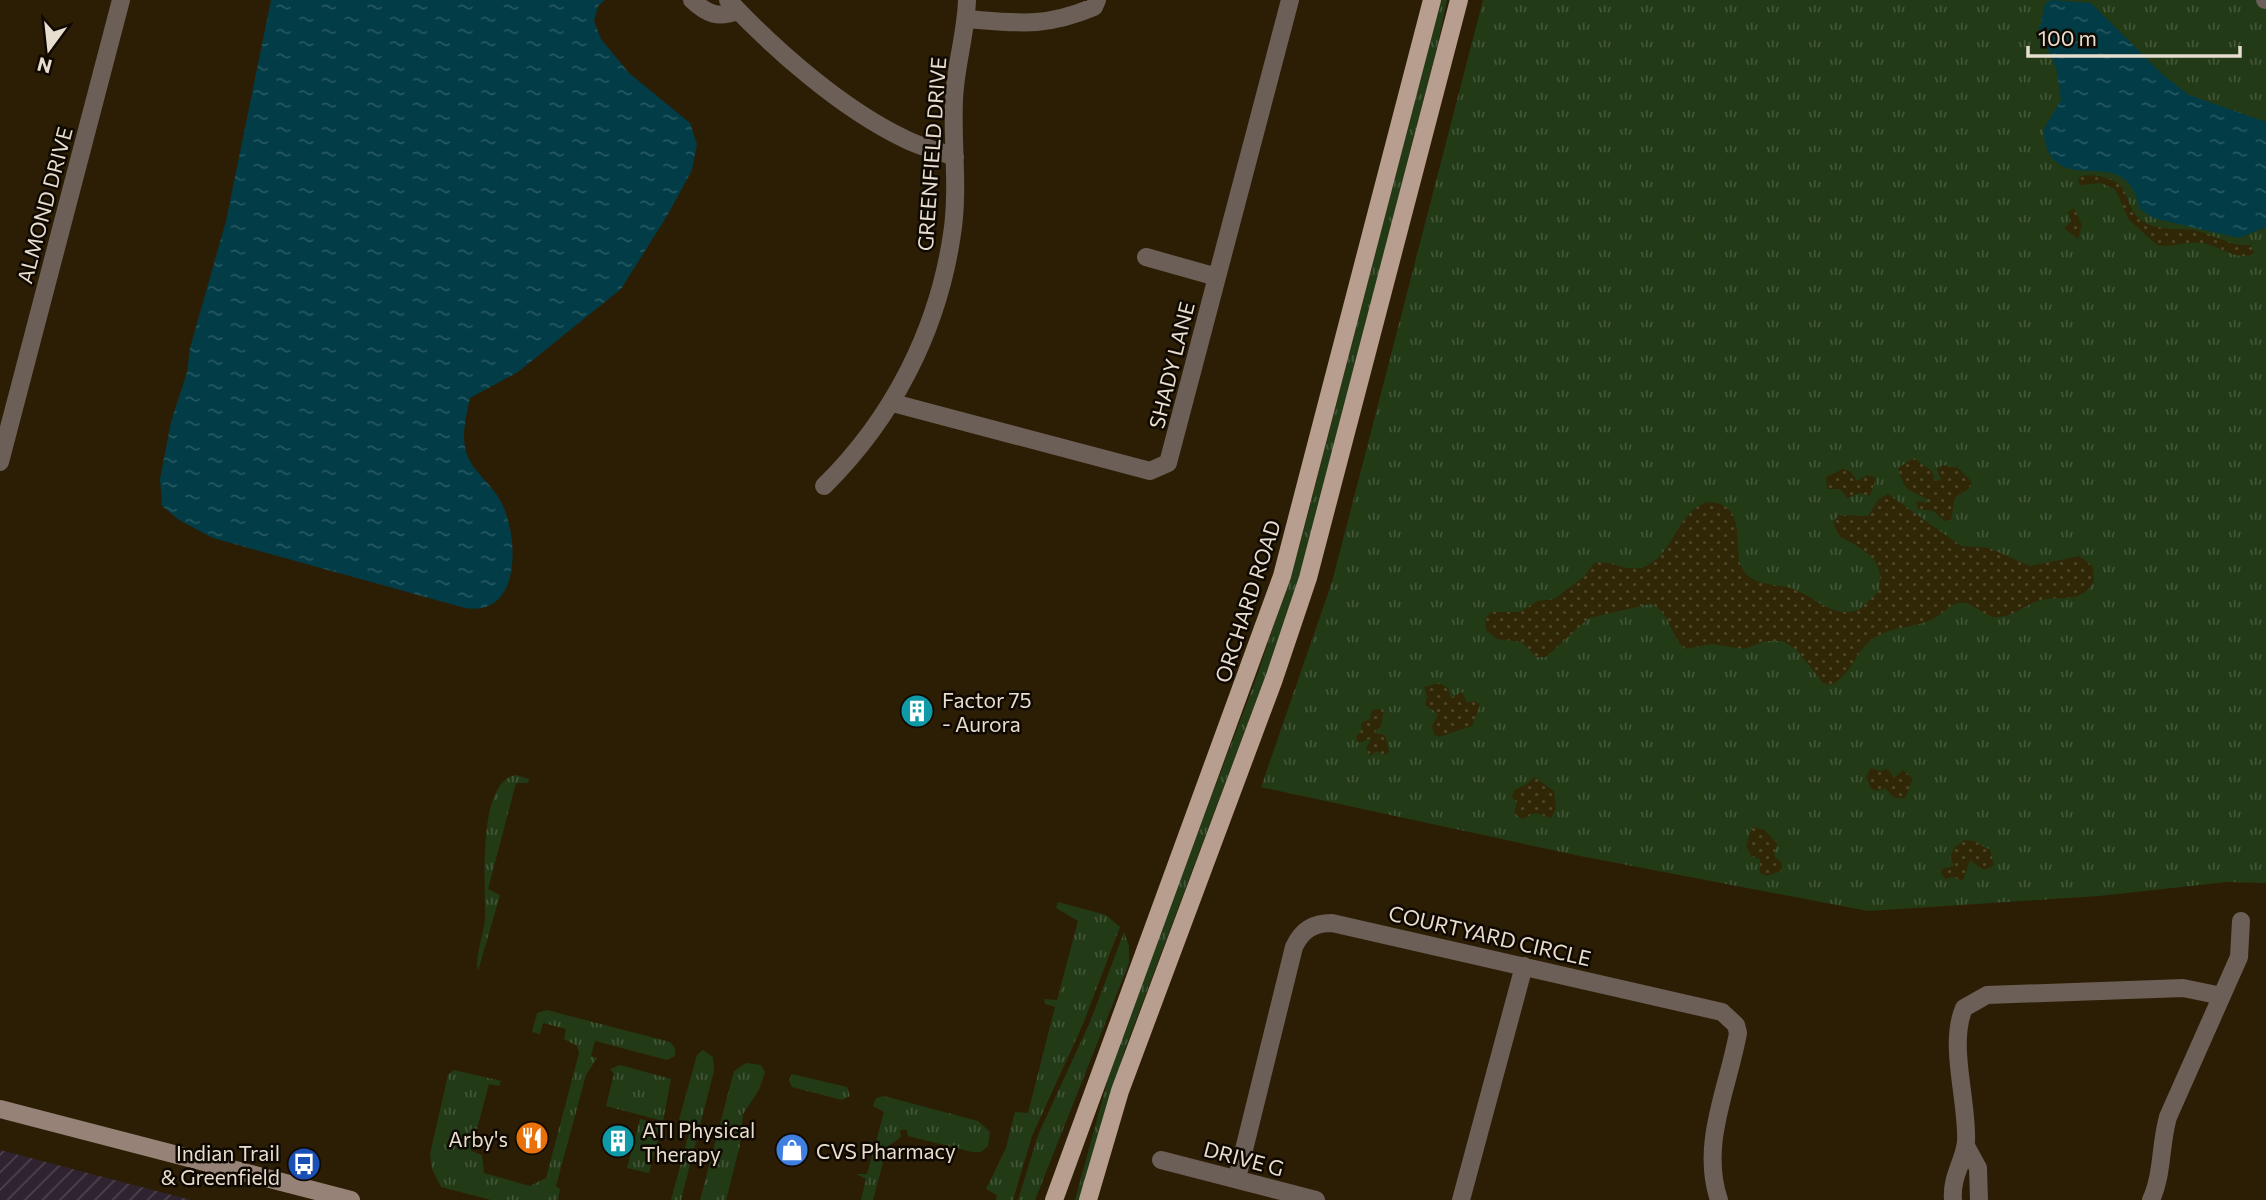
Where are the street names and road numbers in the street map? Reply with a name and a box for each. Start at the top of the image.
street label: GREENFIELD DRIVE [912,56,950,252]
street label: ALMOND DRIVE [11,124,77,286]
street label: SHADY LANE [1143,299,1199,431]
street label: ORCHARD ROAD [1209,517,1285,685]
street label: COURTYARD CIRCLE [1386,900,1594,970]
street label: DRIVE G [1201,1135,1287,1181]

